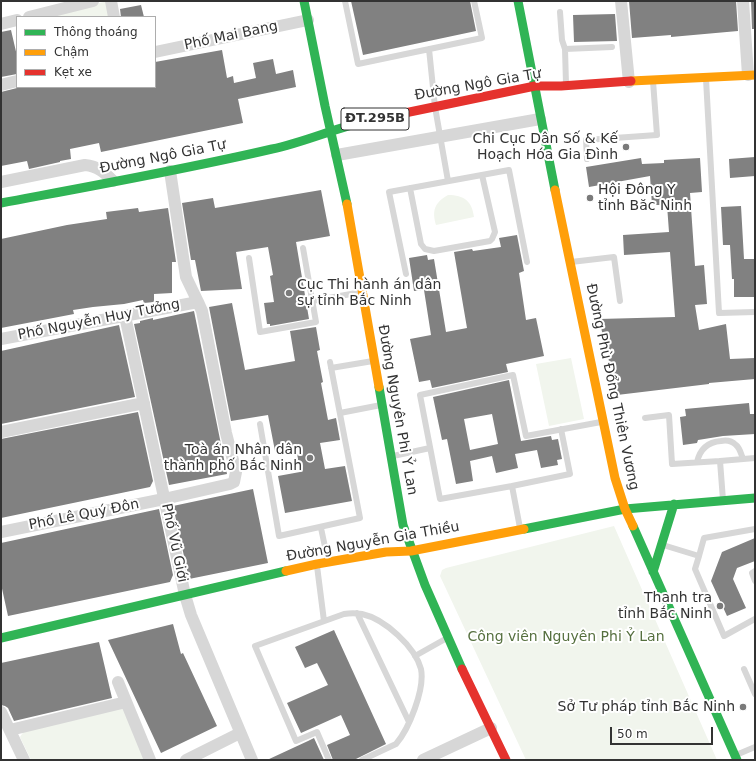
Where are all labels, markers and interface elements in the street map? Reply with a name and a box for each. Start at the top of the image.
legend [16,16,156,88]
street label: Phố Mai Bang [183,18,279,54]
text: Thông thoáng [54,25,138,39]
text: Chậm [54,45,89,59]
text: Kẹt xe [54,65,92,79]
street label: Đường Ngô Gia Tự [413,66,543,104]
road number: ĐT.295B [341,108,409,130]
place label: Chi Cục Dân Số & Kế Hoạch Hóa Gia Đình [472,131,618,164]
street label: Đường Ngô Gia Tự [99,137,227,177]
marker: Chi Cục Dân Số & Kế Hoạch Hóa Gia Đình [621,142,631,152]
place label: Hội Đông Y tỉnh Băc Ninh [598,182,692,214]
marker: Hội Đông Y tỉnh Băc Ninh [585,193,595,203]
place label: Cục Thi hành án dân sự tỉnh Bắc Ninh [297,277,441,310]
street label: Đường Phù Đổng Thiên Vương [582,282,642,492]
marker: Cục Thi hành án dân sự tỉnh Bắc Ninh [284,288,294,298]
street label: Phố Nguyễn Huy Tưởng [17,296,181,344]
street label: Đường Nguyên Phi Ỷ Lan [374,323,420,497]
place label: Toà án Nhân dân thành phố Bắc Ninh [164,442,302,474]
marker: Toà án Nhân dân thành phố Bắc Ninh [305,453,315,463]
street label: Phố Lê Quý Đôn [27,496,141,534]
street label: Phố Vũ Giới [157,502,191,584]
street label: Đường Nguyễn Gia Thiều [285,518,461,566]
place label: Thanh tra tỉnh Bắc Ninh [618,590,712,622]
marker: Thanh tra tỉnh Bắc Ninh [715,601,725,611]
park label: Công viên Nguyên Phi Ỷ Lan [467,629,665,645]
place label: Sở Tư pháp tỉnh Bắc Ninh [558,699,735,715]
marker: Sở Tư pháp tỉnh Bắc Ninh [738,702,748,712]
scale bar [612,719,715,745]
text: 50 m [617,727,648,741]

